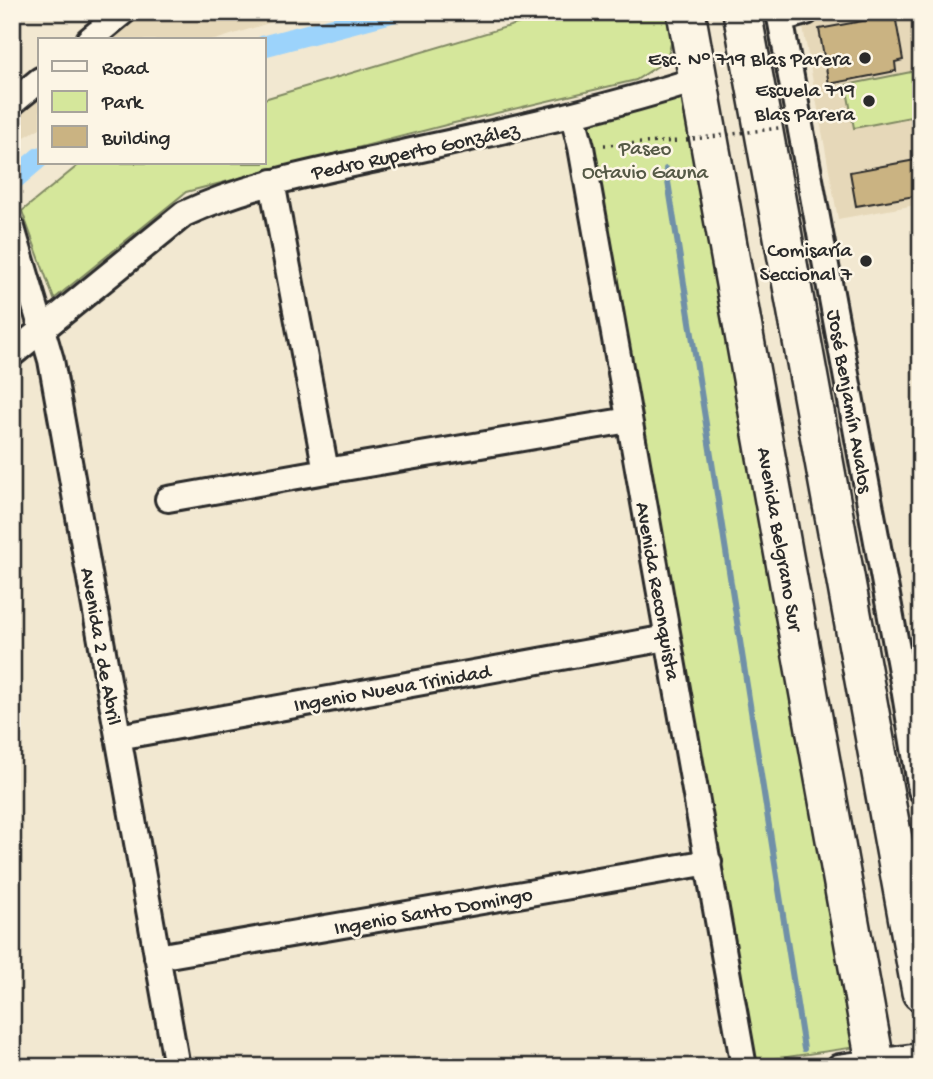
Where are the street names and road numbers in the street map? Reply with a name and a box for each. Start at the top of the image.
street label: Pedro Ruperto González [309,119,523,188]
street label: José Benjamín Avalos [819,308,876,497]
street label: Avenida Belgrano Sur [749,446,806,635]
street label: Avenida Reconquista [628,500,684,684]
street label: Avenida 2 de Abril [72,566,125,727]
street label: Ingenio Nueva Trinidad [292,661,495,720]
street label: Ingenio Santo Domingo [333,884,535,943]

